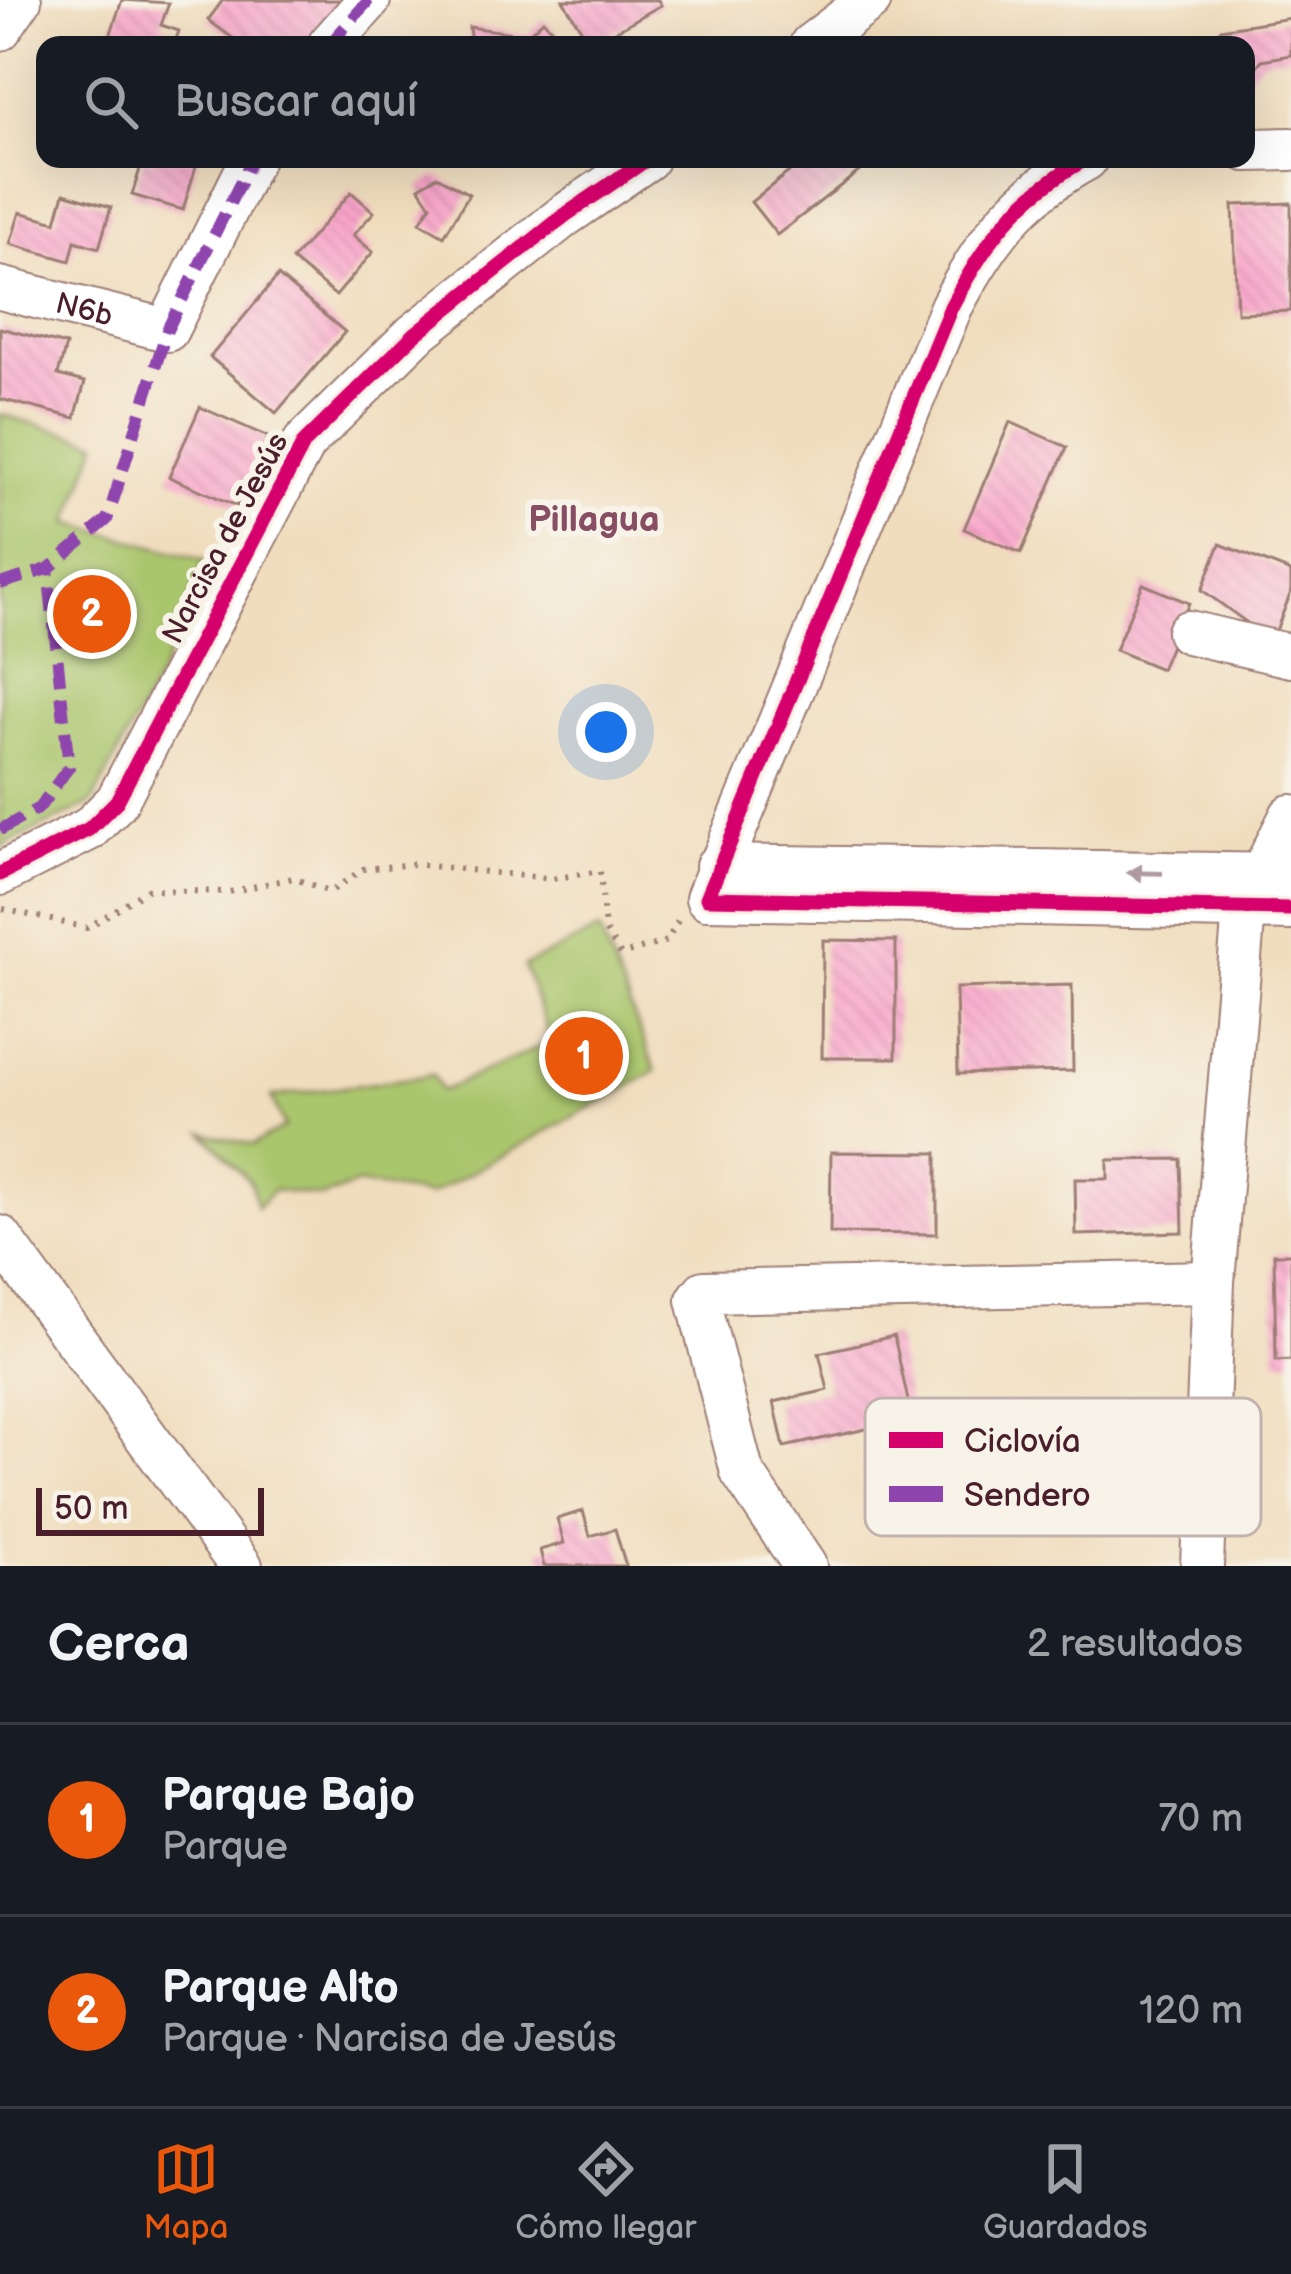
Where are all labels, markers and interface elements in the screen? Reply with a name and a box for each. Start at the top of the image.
search box [36,36,1255,168]
icon: search [78,69,144,135]
text: Buscar aquí [174,75,417,130]
street label: N6b [52,286,117,335]
street label: Narcisa de Jesús [155,427,297,650]
district label: Pillagua [528,499,660,542]
pin: 2 [53,569,131,659]
your location [576,702,636,762]
one-way arrow [1125,863,1163,883]
pin: 1 [545,1011,623,1101]
legend [865,1398,1261,1536]
text: Ciclovía [964,1422,1081,1462]
text: Sendero [964,1476,1091,1516]
scale bar [36,1482,264,1535]
text: 50 m [54,1489,129,1529]
text: Cerca [48,1614,190,1675]
text: 2 resultados [1027,1621,1243,1668]
text: Parque Bajo [162,1769,415,1824]
text: 1 [79,1796,95,1843]
text: 70 m [1158,1796,1243,1843]
text: Parque [162,1824,288,1871]
text: Parque Alto [162,1961,399,2016]
text: 2 [75,1988,99,2035]
text: 120 m [1139,1988,1243,2035]
text: Parque · Narcisa de Jesús [162,2016,617,2063]
tab: Mapa [143,2136,228,2248]
tab: Cómo llegar [515,2136,696,2248]
tab: Guardados [983,2136,1148,2248]

